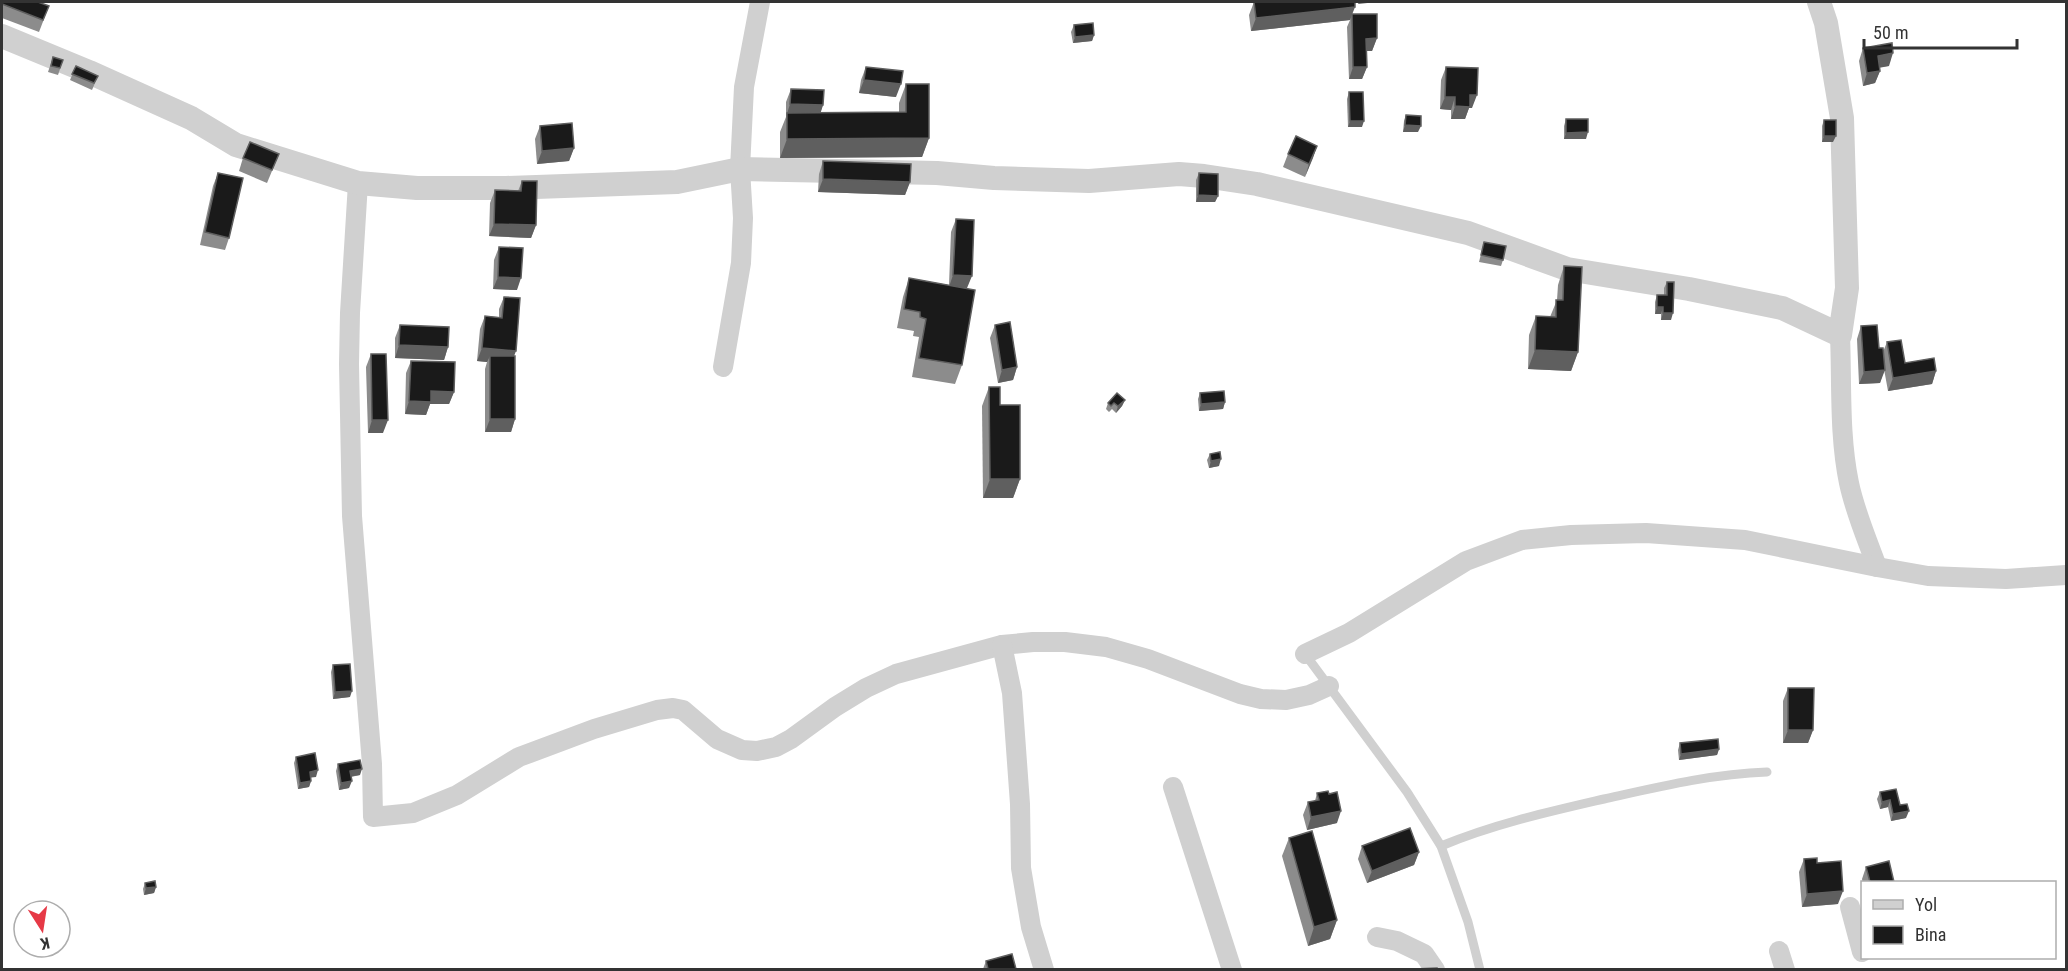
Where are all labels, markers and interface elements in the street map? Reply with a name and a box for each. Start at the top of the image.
scale bar [1864,12,2017,50]
text: 50 m [1873,22,1908,43]
legend [1861,881,2056,959]
text: Yol [1915,894,1937,915]
north arrow [12,899,72,959]
text: Bina [1915,924,1946,945]
text: K [39,933,51,953]

